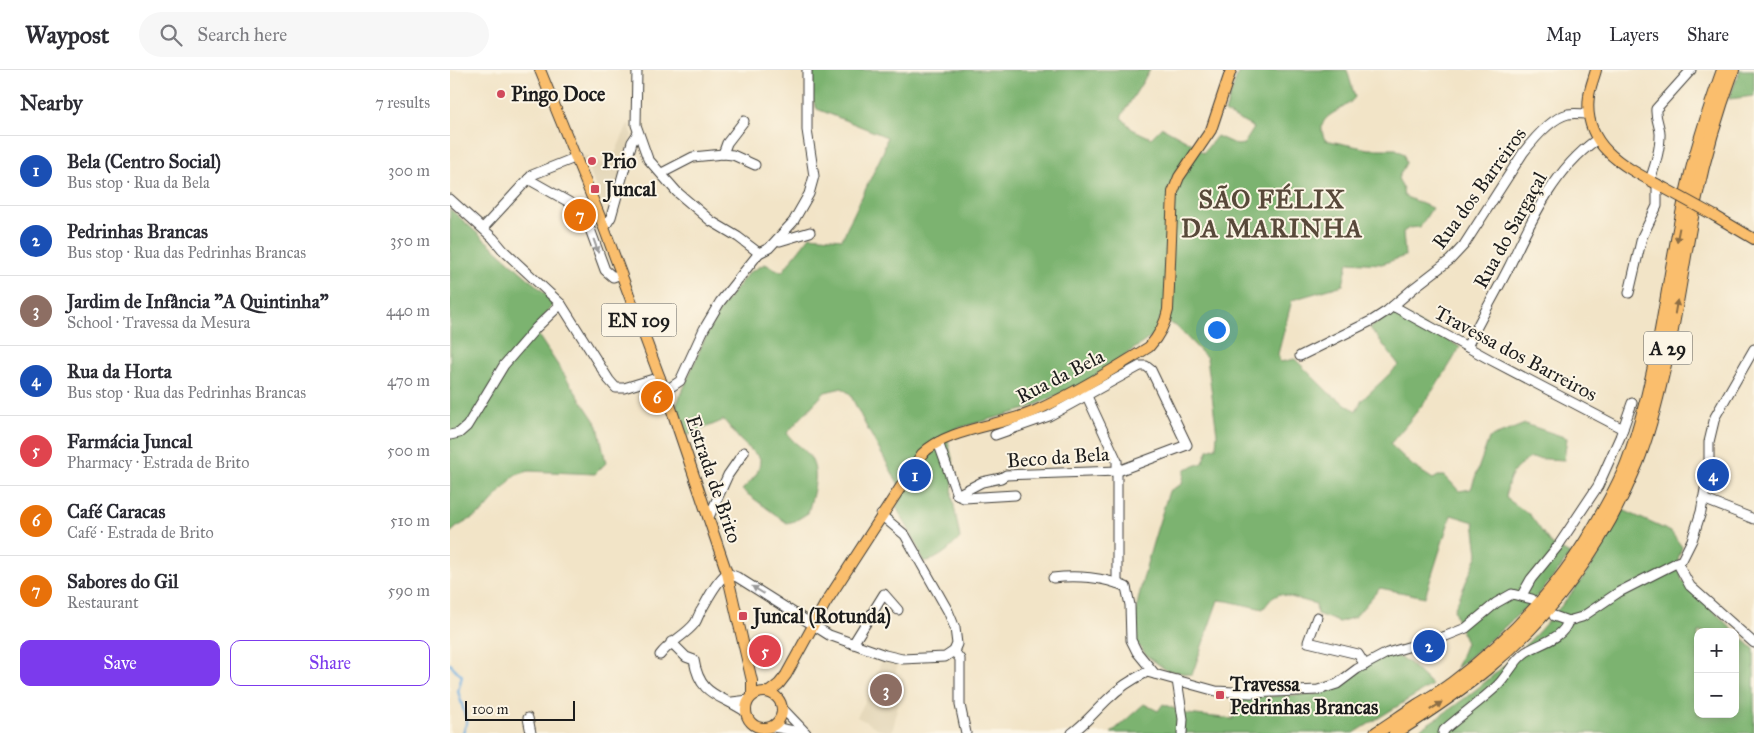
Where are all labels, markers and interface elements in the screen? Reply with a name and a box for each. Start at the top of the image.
search box [139,12,489,57]
text: Waypost [25,20,109,50]
icon: search [157,21,185,49]
text: Search here [197,23,287,46]
text: Map [1546,24,1581,46]
text: Layers [1609,24,1659,46]
text: Share [1687,24,1729,46]
place label: Pingo Doce [511,82,606,107]
marker: Pingo Doce [495,88,507,100]
text: Nearby [20,90,83,116]
text: 7 results [375,93,430,112]
street label: Rua dos Barreiros [1427,123,1531,253]
place label: Prio [602,149,636,173]
text: Bela (Centro Social) [67,150,221,173]
marker: Prio [586,155,598,167]
text: 1 [33,161,39,180]
text: 300 m [388,161,430,180]
street label: Rua do Sargaçal [1468,167,1553,293]
text: Bus stop · Rua da Bela [67,173,210,192]
place label: Juncal [602,177,657,203]
marker: Juncal [589,183,601,195]
district label: SÃO FÉLIX DA MARINHA [1181,183,1363,244]
pin: 7 [564,196,596,234]
text: Pedrinhas Brancas [67,220,208,243]
one-way arrow [1674,227,1682,243]
text: 2 [32,231,40,250]
text: 350 m [390,231,430,250]
one-way arrow [592,239,600,254]
text: Bus stop · Rua das Pedrinhas Brancas [67,243,306,262]
text: Jardim de Infância "A Quintinha" [67,290,329,313]
one-way arrow [1672,298,1680,314]
street label: Travessa dos Barreiros [1430,300,1602,406]
text: 3 [33,301,39,320]
text: 440 m [386,301,430,320]
road number: EN 109 [602,304,676,336]
text: School · Travessa da Mesura [67,313,250,332]
your location [1204,317,1230,343]
road number: A 29 [1644,332,1692,364]
street label: Rua da Bela [1012,343,1108,408]
text: Rua da Horta [67,360,172,383]
text: 4 [32,371,40,390]
text: 470 m [387,371,430,390]
pin: 6 [641,378,673,416]
text: Bus stop · Rua das Pedrinhas Brancas [67,383,306,402]
street label: Estrada de Brito [681,412,747,546]
text: Farmácia Juncal [67,430,192,453]
text: 5 [32,441,40,460]
text: 500 m [387,441,430,460]
street label: Beco da Bela [1006,441,1111,473]
text: Pharmacy · Estrada de Brito [67,453,249,472]
pin: 1 [899,456,931,494]
pin: 4 [1697,456,1729,494]
text: Café Caracas [67,500,165,523]
text: 6 [32,511,40,530]
text: 510 m [390,511,430,530]
text: Café · Estrada de Brito [67,523,214,542]
text: Sabores do Gil [67,570,178,593]
text: 7 [32,581,40,600]
text: 590 m [388,581,430,600]
one-way arrow [751,586,764,595]
text: Restaurant [67,593,139,612]
place label: Juncal (Rotunda) [750,604,891,630]
marker: Juncal (Rotunda) [737,610,749,622]
pin: 2 [1413,627,1445,665]
map controls [1694,628,1739,718]
button: + [1694,628,1739,673]
pin: 5 [749,632,781,670]
button: Save [20,640,220,686]
button: Share [230,640,430,686]
pin: 3 [870,671,902,709]
place label: Travessa Pedrinhas Brancas [1229,672,1379,719]
button: − [1694,673,1739,718]
marker: Travessa Pedrinhas Brancas [1214,689,1226,701]
scale bar [465,698,575,721]
text: 100 m [472,701,509,718]
one-way arrow [1429,701,1442,711]

